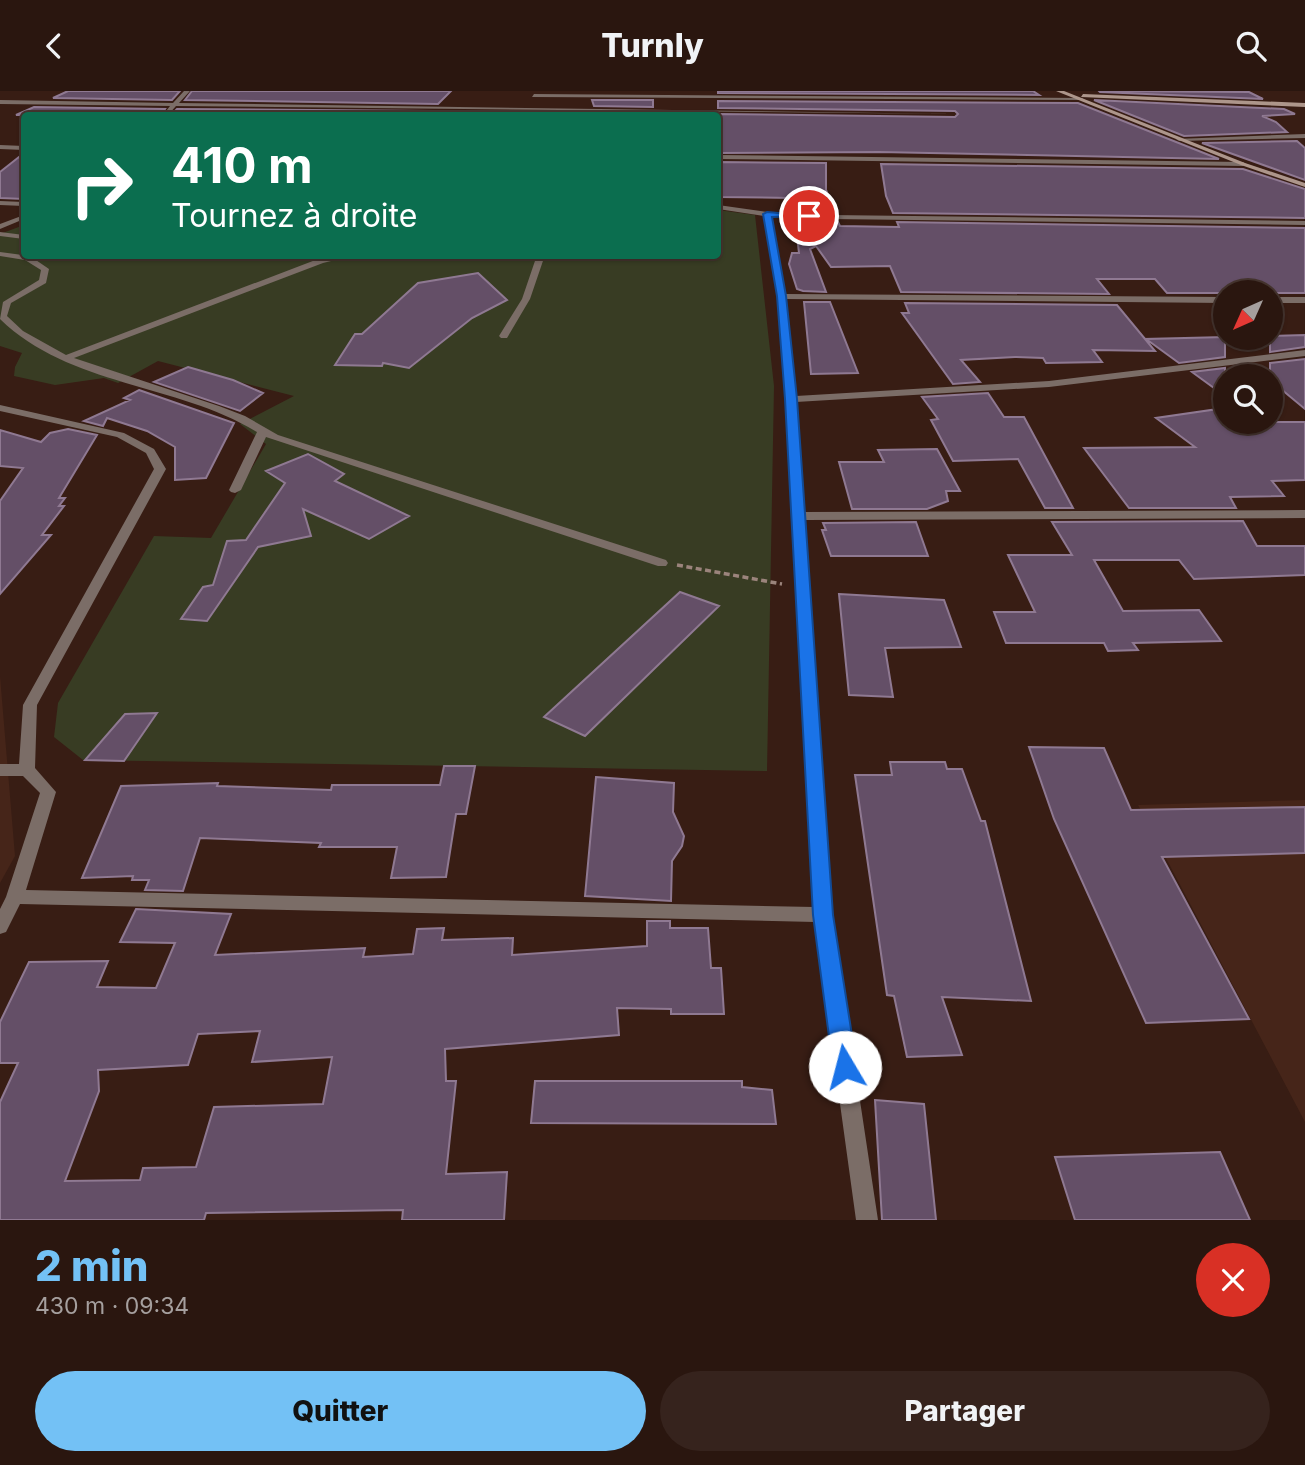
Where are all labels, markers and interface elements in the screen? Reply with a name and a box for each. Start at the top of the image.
text: Turnly [601,26,704,65]
icon: back [35,27,73,65]
icon: search [1232,27,1270,65]
text: 410 m [171,136,313,195]
icon: right [56,140,147,231]
pin [779,186,839,246]
text: Tournez à droite [171,196,417,235]
icon: arrive [790,197,828,235]
north arrow [1213,280,1283,350]
map controls [1213,280,1283,434]
button: search [1213,364,1283,434]
position arrow [808,1030,882,1104]
text: 2 min [35,1240,149,1291]
button: close [1196,1243,1270,1317]
text: 430 m · 09:34 [35,1292,189,1320]
button: Quitter [35,1371,646,1451]
button: Partager [660,1371,1270,1451]

